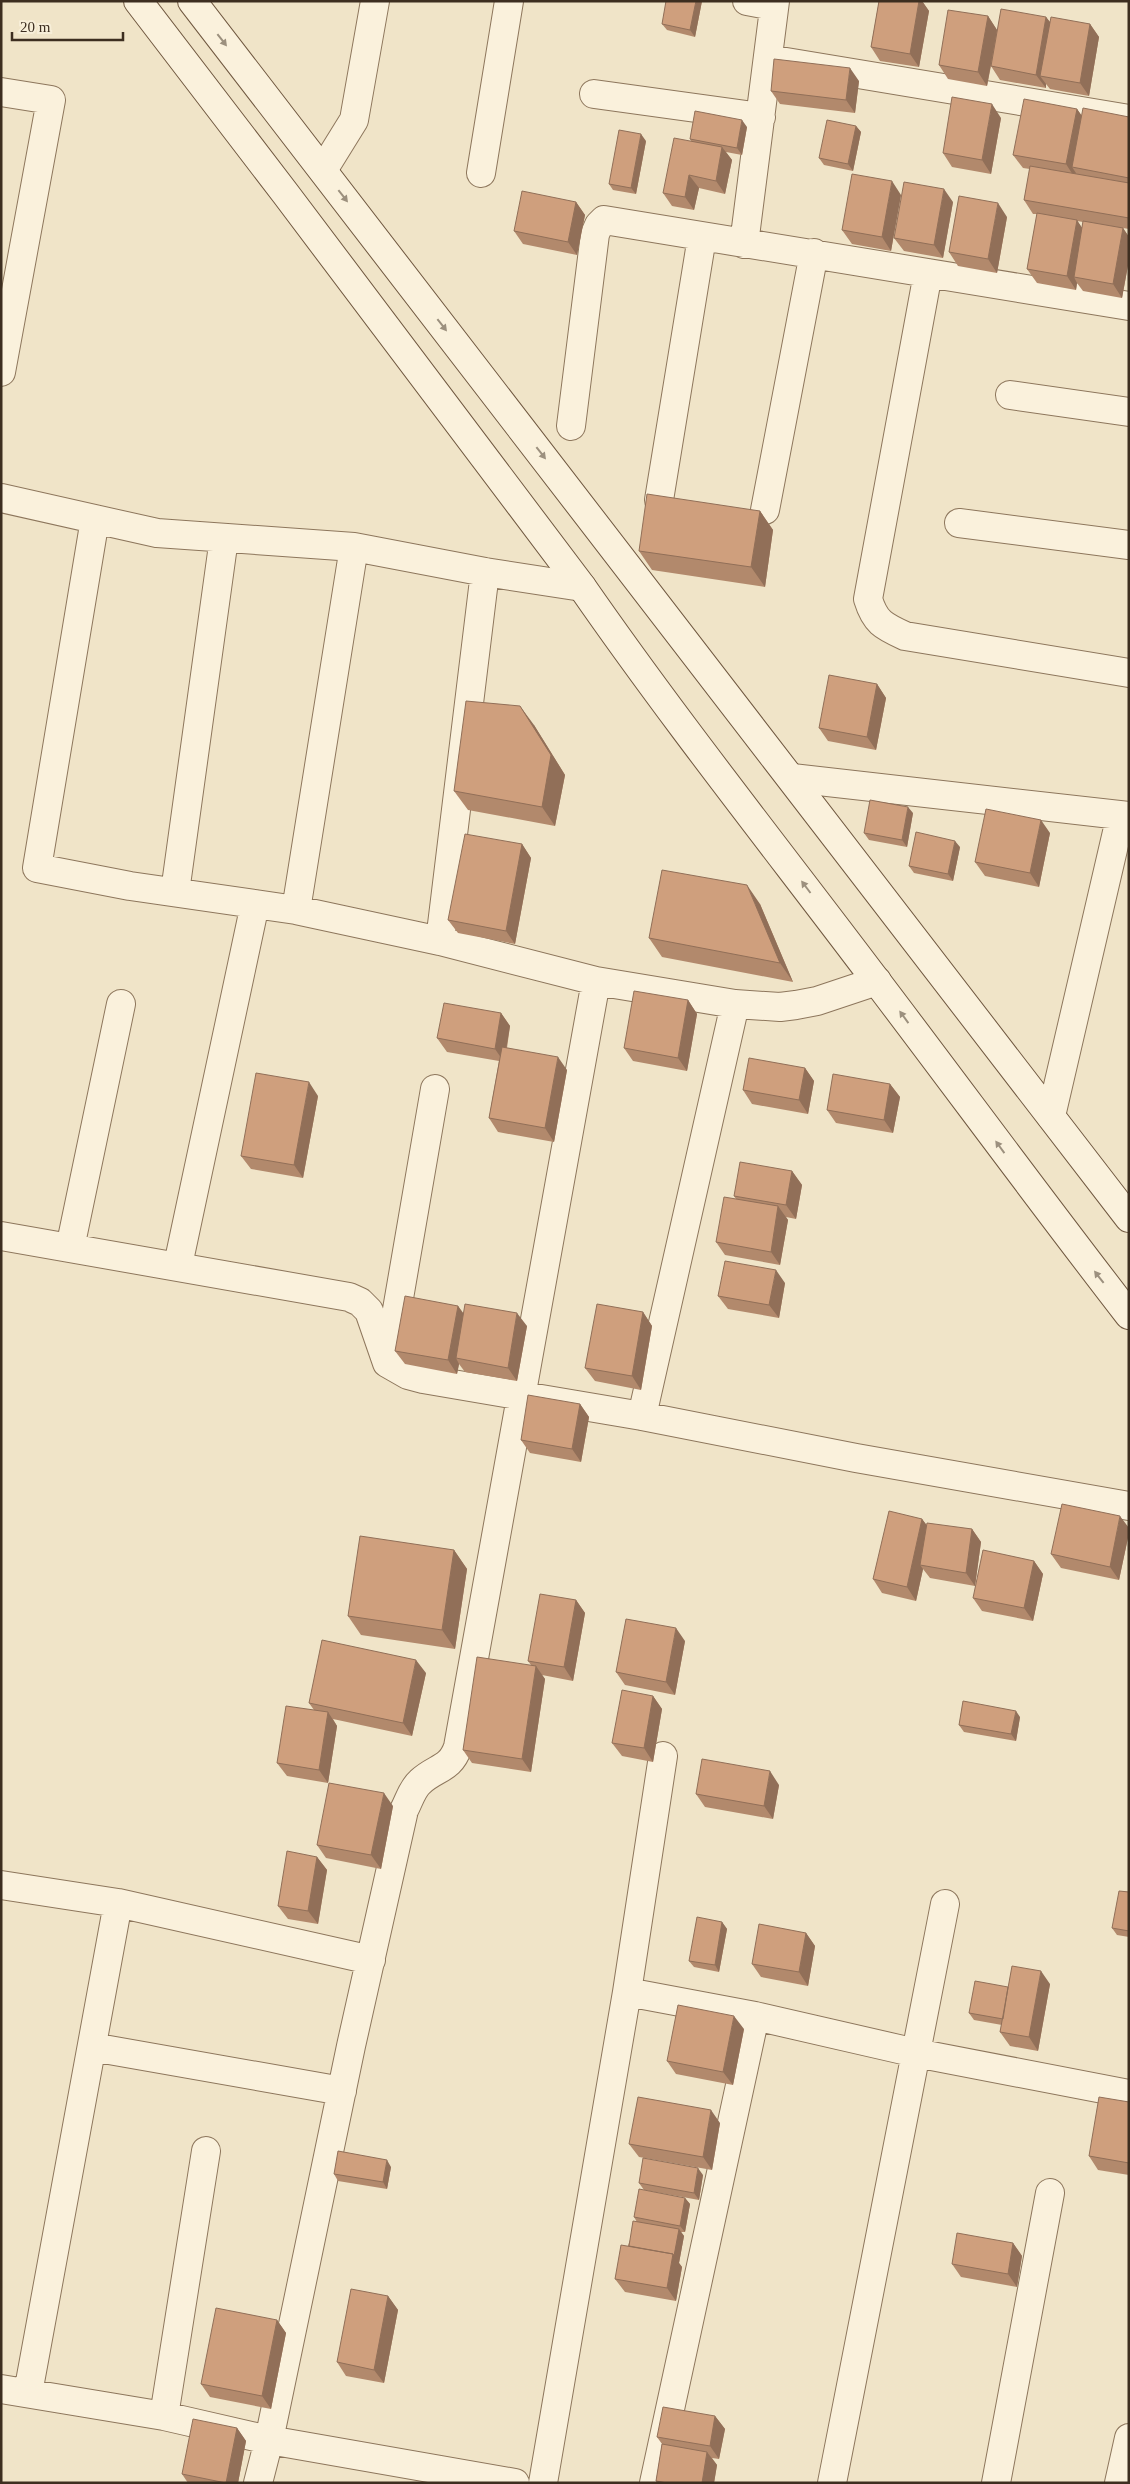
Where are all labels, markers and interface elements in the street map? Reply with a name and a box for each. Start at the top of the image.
scale bar [12,10,124,42]
text: 20 m [20,19,51,35]
one-way arrow [216,33,227,46]
one-way arrow [337,189,348,202]
one-way arrow [437,318,447,332]
one-way arrow [536,446,547,459]
one-way arrow [800,881,811,894]
one-way arrow [898,1011,909,1024]
one-way arrow [995,1140,1005,1154]
one-way arrow [1093,1270,1104,1283]

